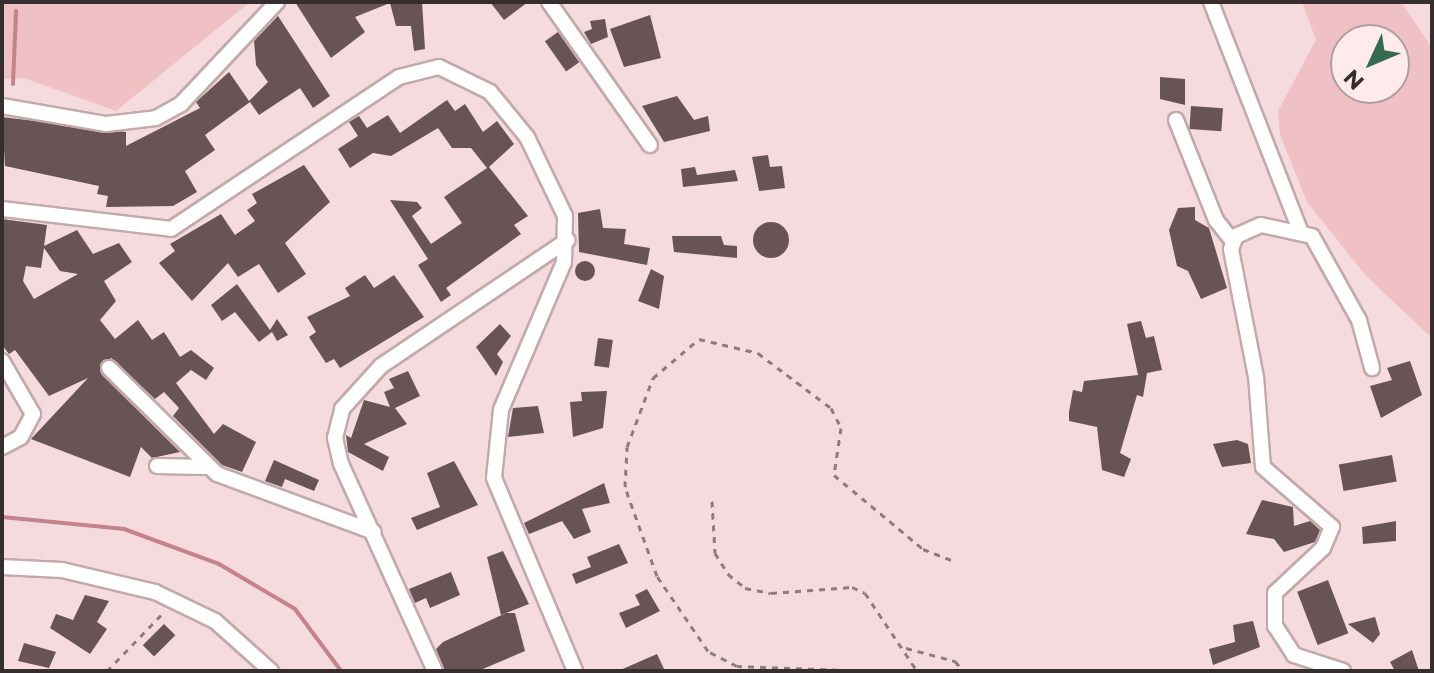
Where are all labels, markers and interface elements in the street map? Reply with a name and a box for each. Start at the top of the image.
north arrow [1330,24,1410,104]
text: N [1338,64,1370,95]

